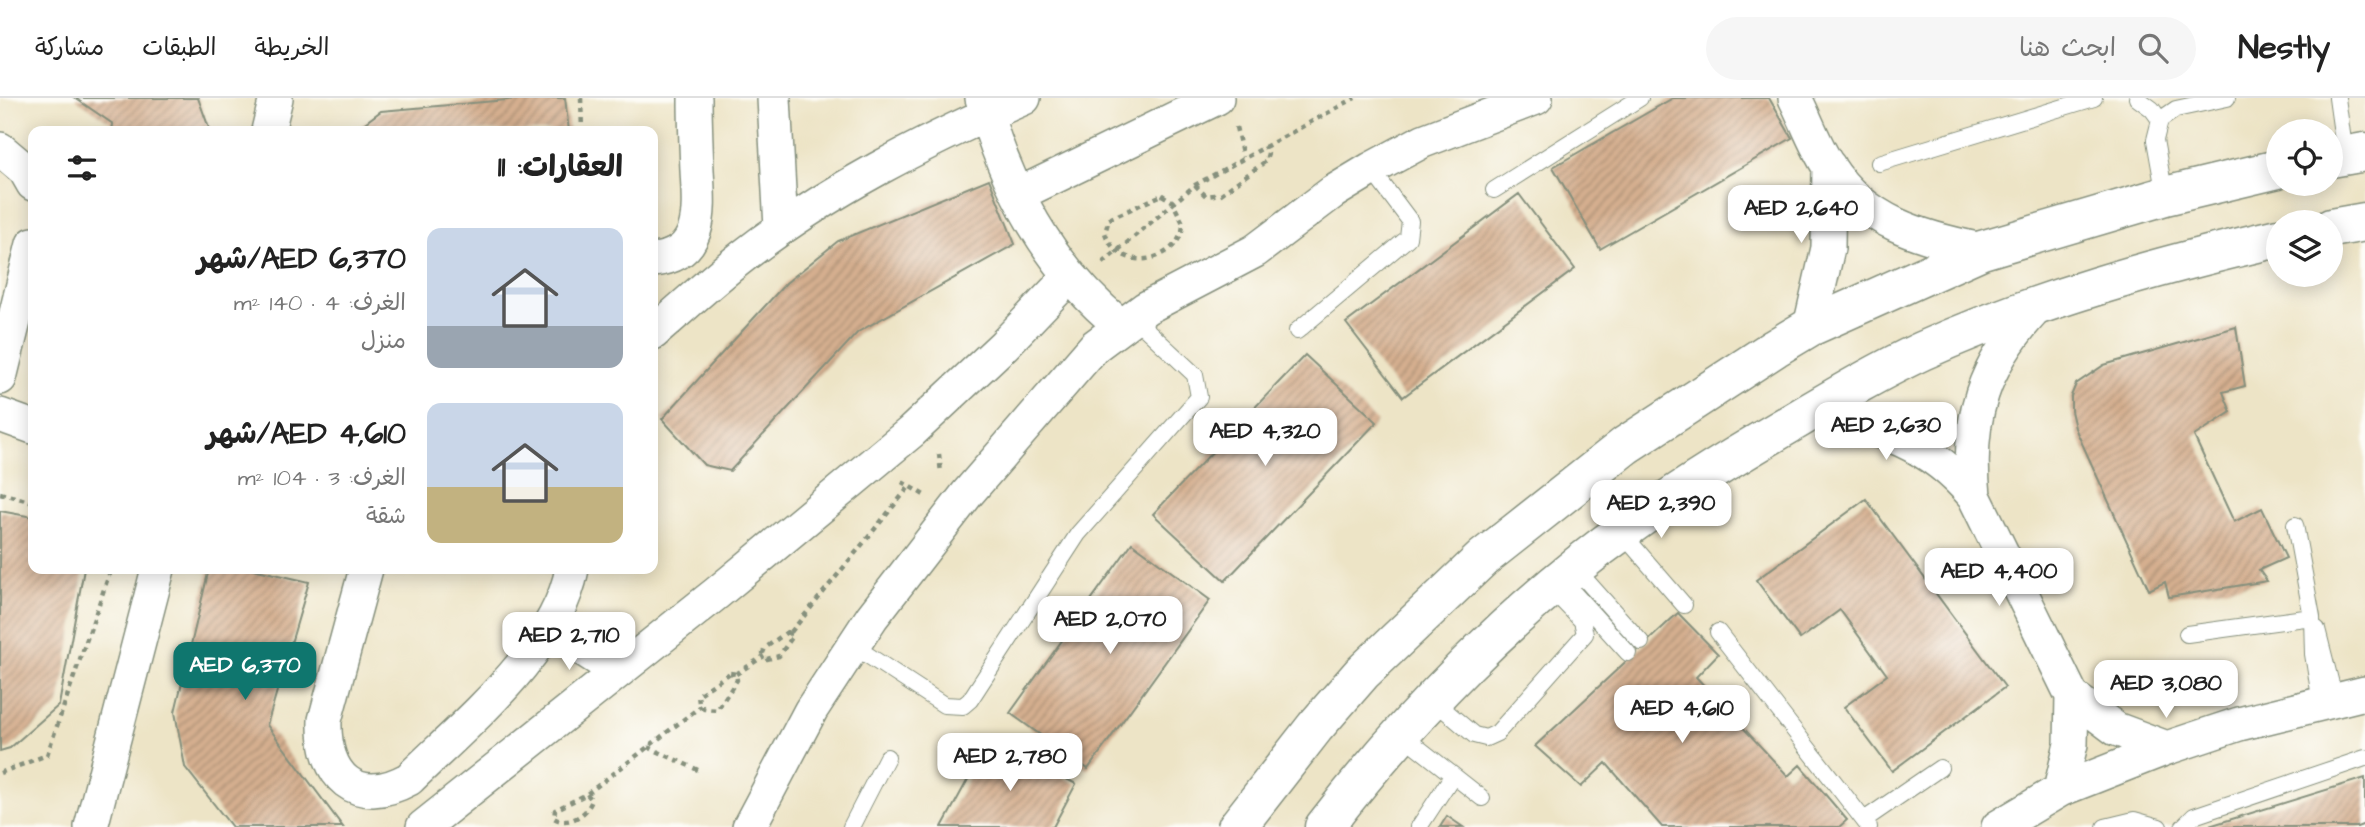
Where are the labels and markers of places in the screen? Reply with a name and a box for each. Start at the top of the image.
pin: AED 2,640 [1721,186,1881,245]
pin: AED 2,630 [1806,402,1966,462]
pin: AED 4,320 [1185,408,1345,468]
pin: AED 2,390 [1581,480,1741,540]
pin: AED 4,400 [1919,548,2079,608]
pin: AED 2,070 [1030,596,1190,656]
pin: AED 2,710 [489,612,649,672]
pin: AED 6,370 [165,642,325,702]
pin: AED 3,080 [2086,660,2246,720]
pin: AED 4,610 [1602,686,1762,745]
pin: AED 2,780 [930,734,1090,793]

